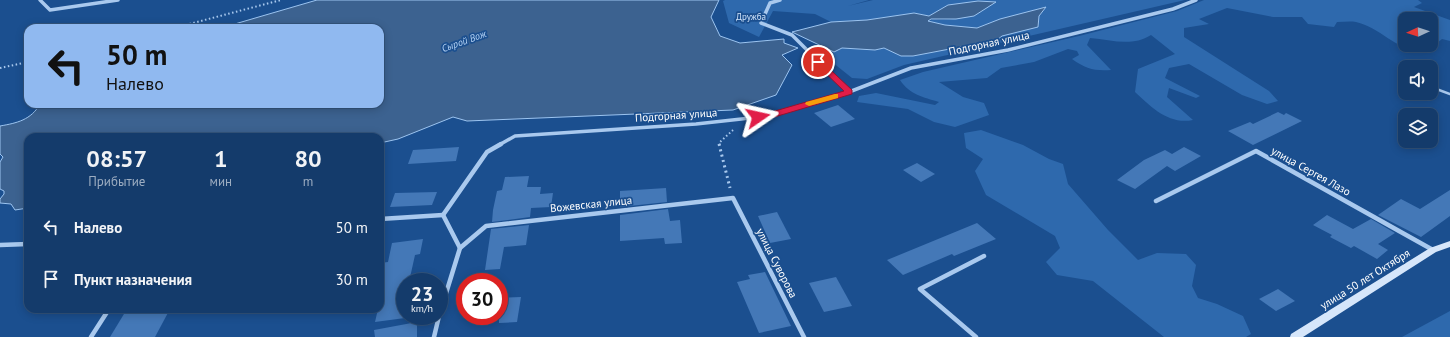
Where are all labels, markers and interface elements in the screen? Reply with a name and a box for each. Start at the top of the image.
park label: Дружба [736,11,766,22]
north arrow [1398,12,1438,52]
map controls [1398,12,1438,148]
water label: Сырой Вож [440,27,489,55]
street label: Подгорная улица [947,28,1031,58]
text: 50 m [106,36,167,73]
icon: left [40,40,92,92]
pin [801,45,835,79]
icon: arrive [807,51,829,73]
button: sound [1398,60,1438,100]
text: Налево [106,72,164,95]
position arrow [737,96,779,138]
street label: Подгорная улица [634,105,718,125]
button: layers [1398,108,1438,148]
text: 08:57 [86,143,147,174]
text: 1 [214,143,228,174]
text: 80 [294,143,322,174]
street label: улица Сергея Лазо [1269,143,1353,199]
text: Прибытие [88,173,145,190]
text: мин [210,173,232,190]
text: m [303,173,313,190]
street label: Вожевская улица [549,193,633,215]
icon: left [40,216,62,238]
text: Налево [74,218,122,237]
text: 50 m [335,218,368,237]
street label: улица Суворова [753,226,801,300]
street label: улица 50 лет Октября [1317,246,1413,312]
icon: arrive [40,268,62,290]
text: Пункт назначения [74,270,192,289]
text: 30 m [335,270,368,289]
speed limit sign: 30 [456,273,508,325]
text: 23 [411,281,433,307]
text: km/h [411,302,433,315]

